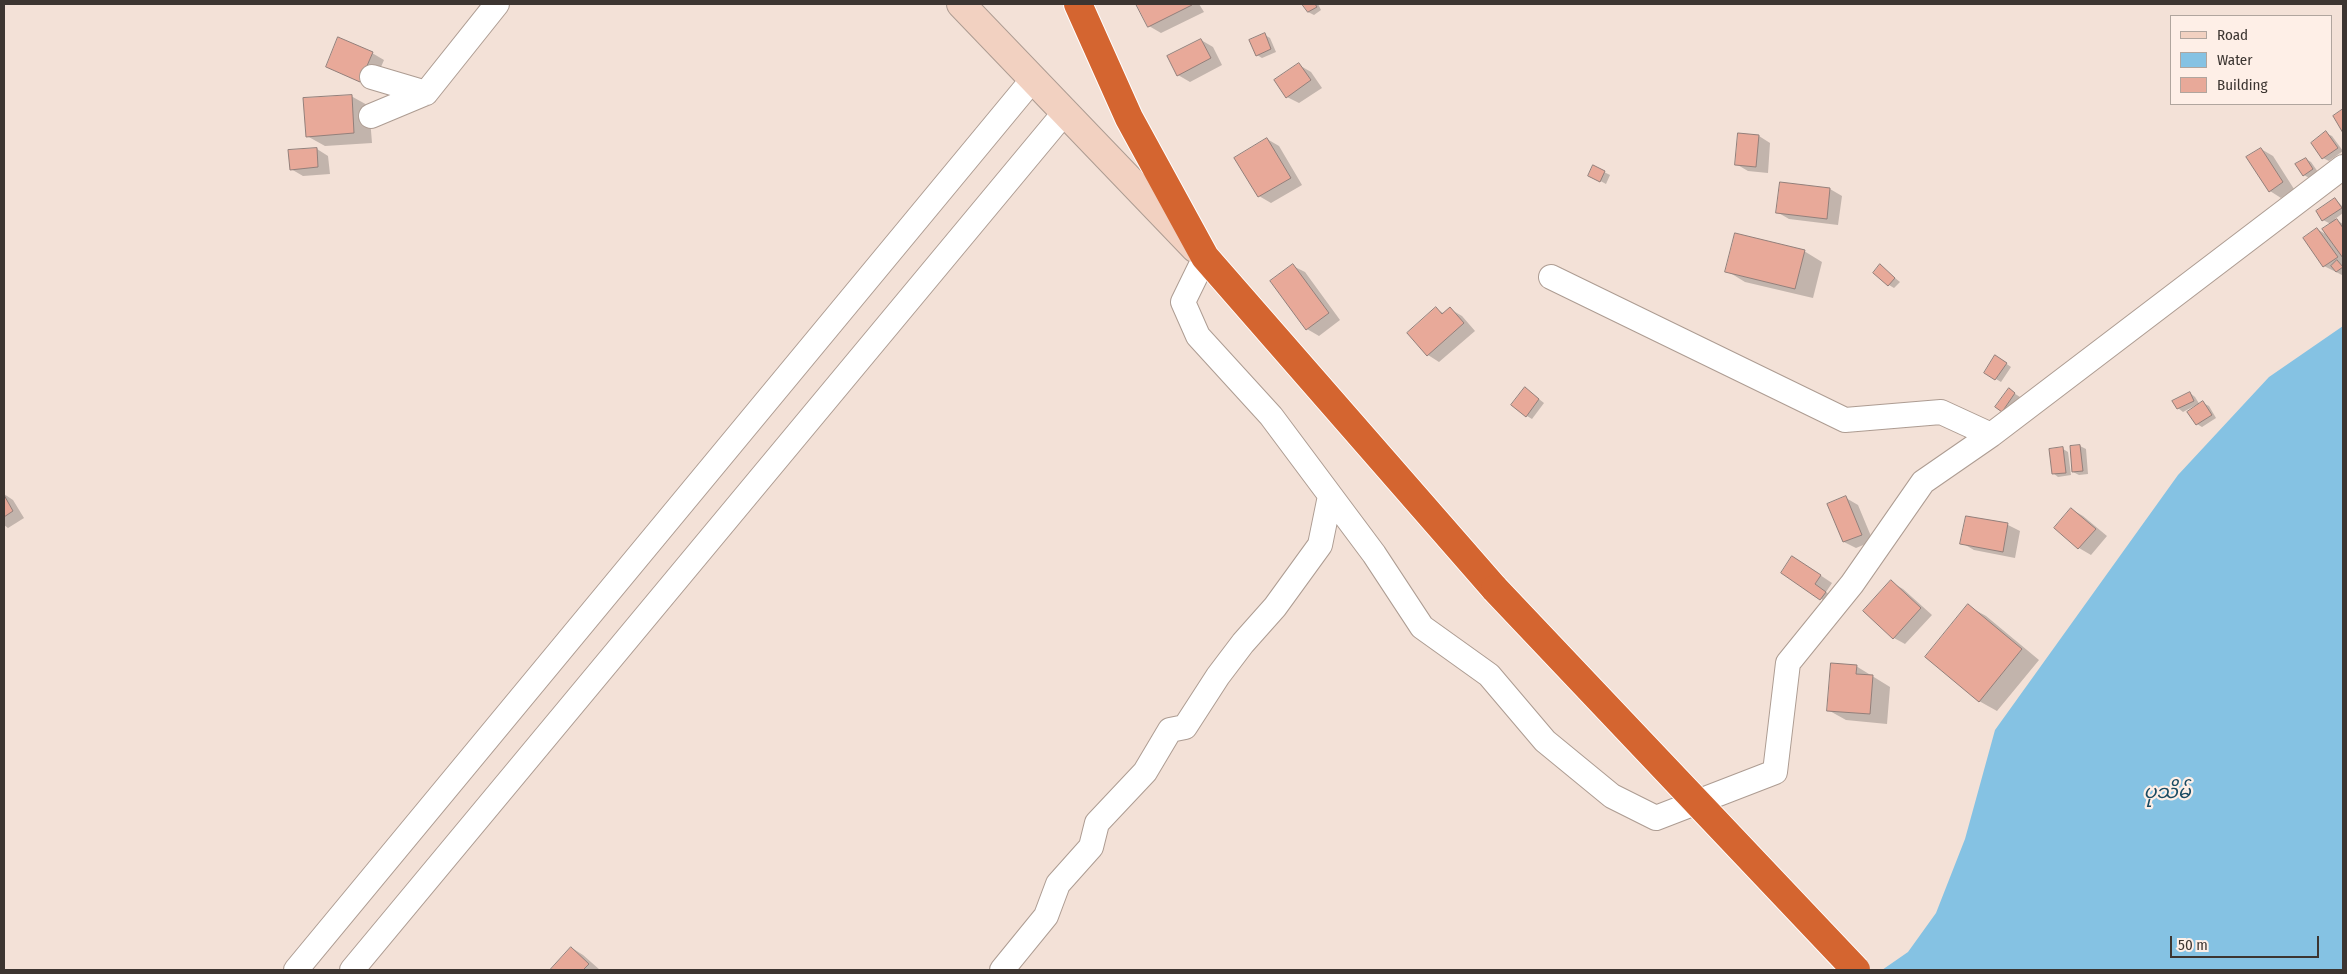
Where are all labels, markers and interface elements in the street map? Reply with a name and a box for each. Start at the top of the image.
legend [2170,15,2332,105]
text: Road [2217,26,2248,44]
text: Water [2217,51,2252,69]
text: Building [2217,76,2268,94]
water label: ပုသိမ် [2143,782,2191,804]
scale bar [2172,926,2321,958]
text: 50 m [2178,936,2208,954]

